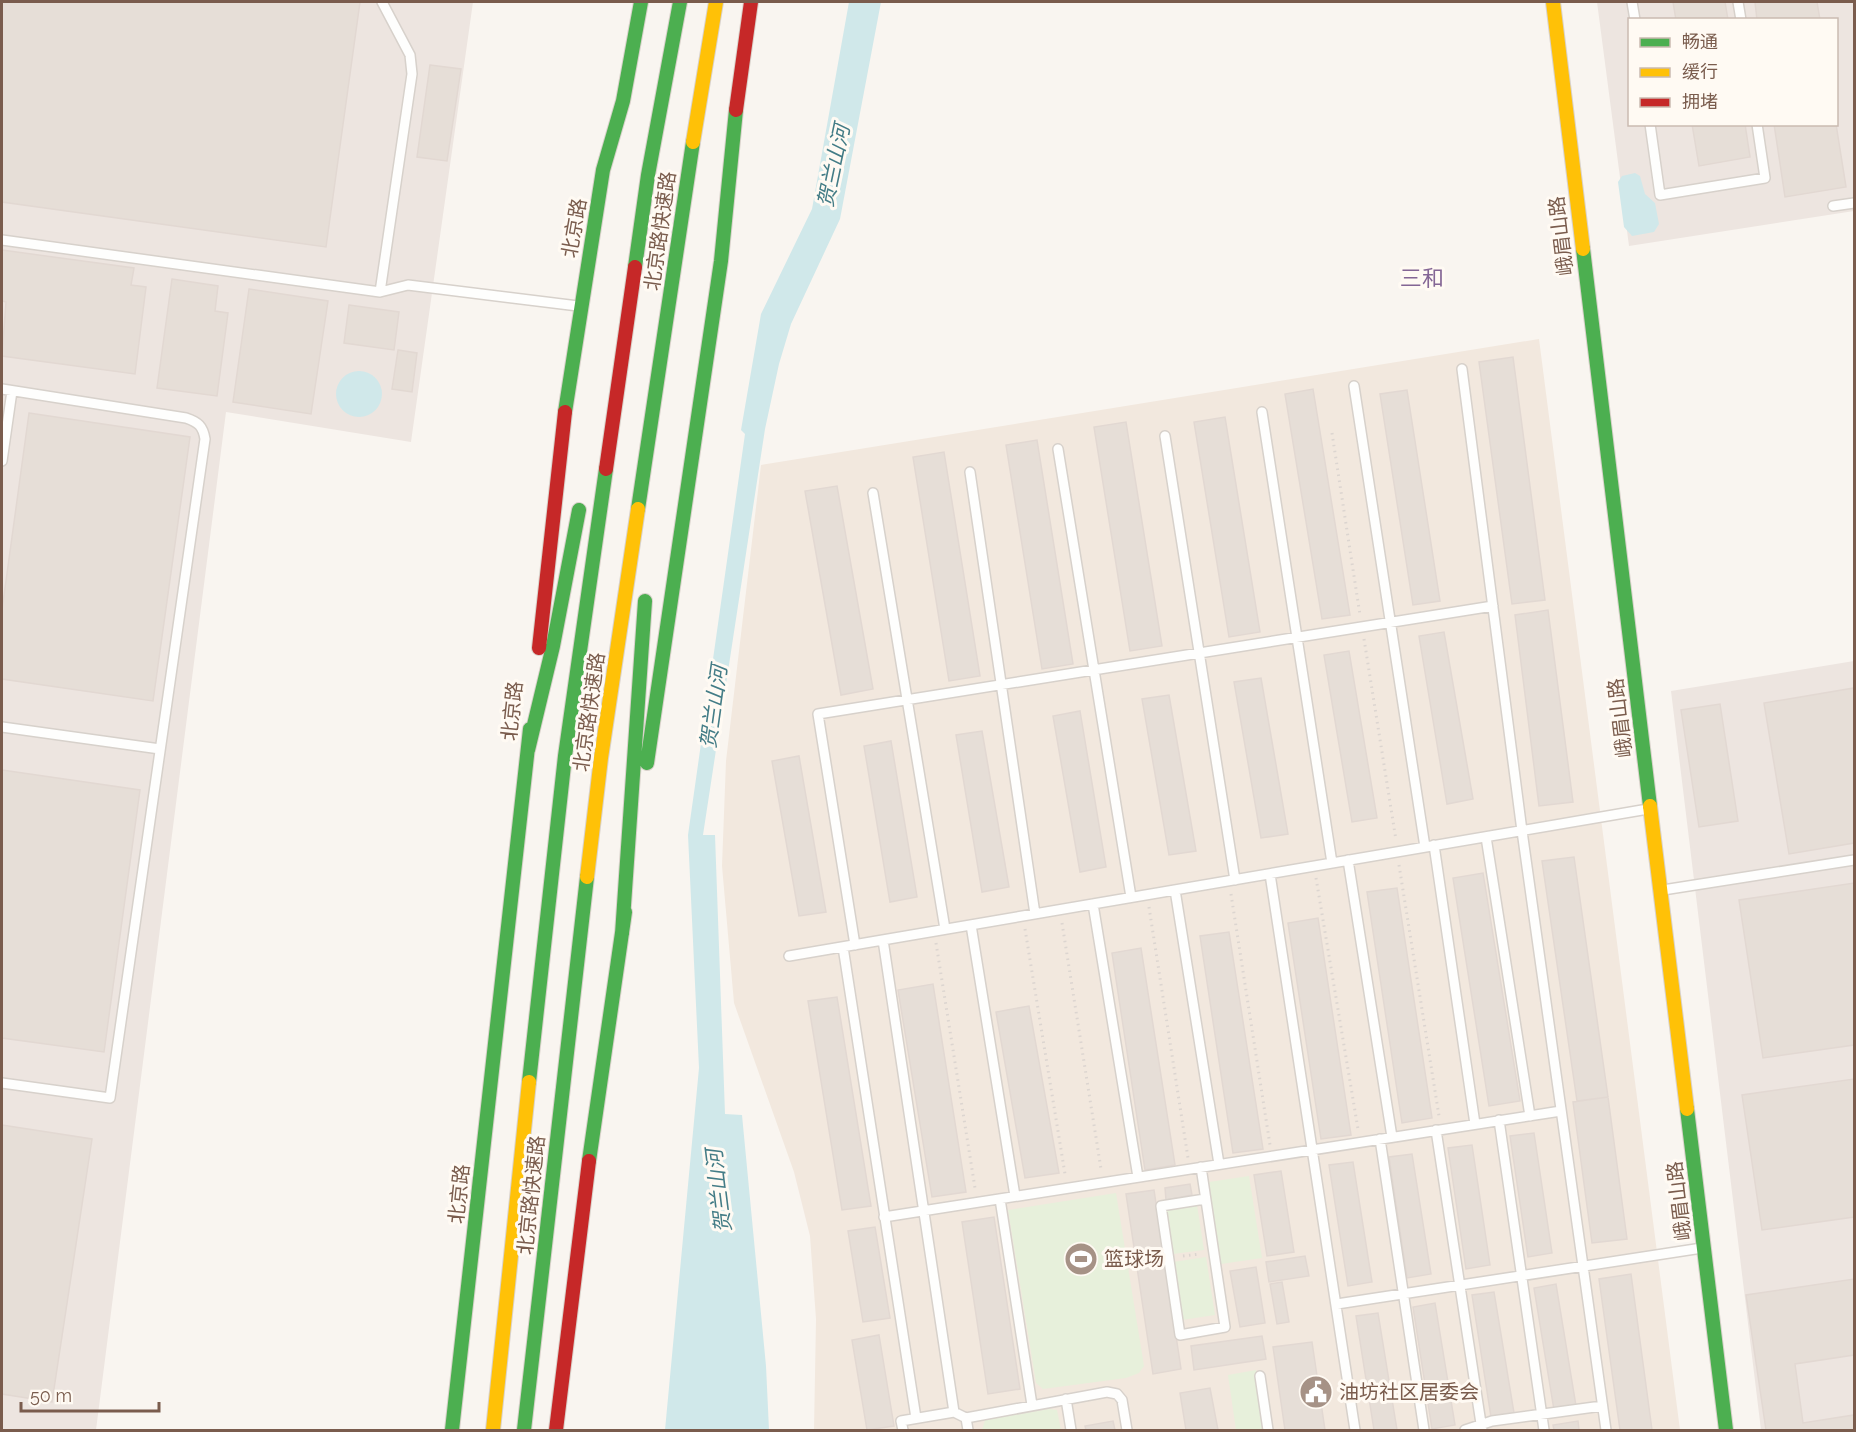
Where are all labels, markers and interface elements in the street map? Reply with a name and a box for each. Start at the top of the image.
legend [1628,18,1838,126]
text: 畅通 [1682,31,1718,52]
text: 缓行 [1682,61,1718,82]
text: 拥堵 [1682,91,1718,112]
water label: 贺兰山河 [813,118,855,210]
street label: 北京路快速路 [640,170,680,292]
street label: 峨眉山路 [1544,195,1578,277]
street label: 北京路 [557,196,591,260]
district label: 三和 [1400,265,1444,291]
street label: 北京路快速路 [569,651,609,773]
water label: 贺兰山河 [695,660,732,750]
street label: 峨眉山路 [1603,677,1637,759]
street label: 北京路 [497,680,527,742]
street label: 北京路快速路 [513,1134,549,1256]
water label: 贺兰山河 [700,1144,736,1234]
street label: 峨眉山路 [1662,1160,1696,1242]
street label: 北京路 [444,1163,474,1225]
sports icon: 篮球场 [1063,1241,1099,1277]
place label: 篮球场 [1104,1247,1164,1271]
public building icon: 油坊社区居委会 [1298,1374,1334,1410]
scale bar [21,1375,159,1413]
place label: 油坊社区居委会 [1339,1380,1479,1404]
text: 50 m [30,1385,72,1406]

